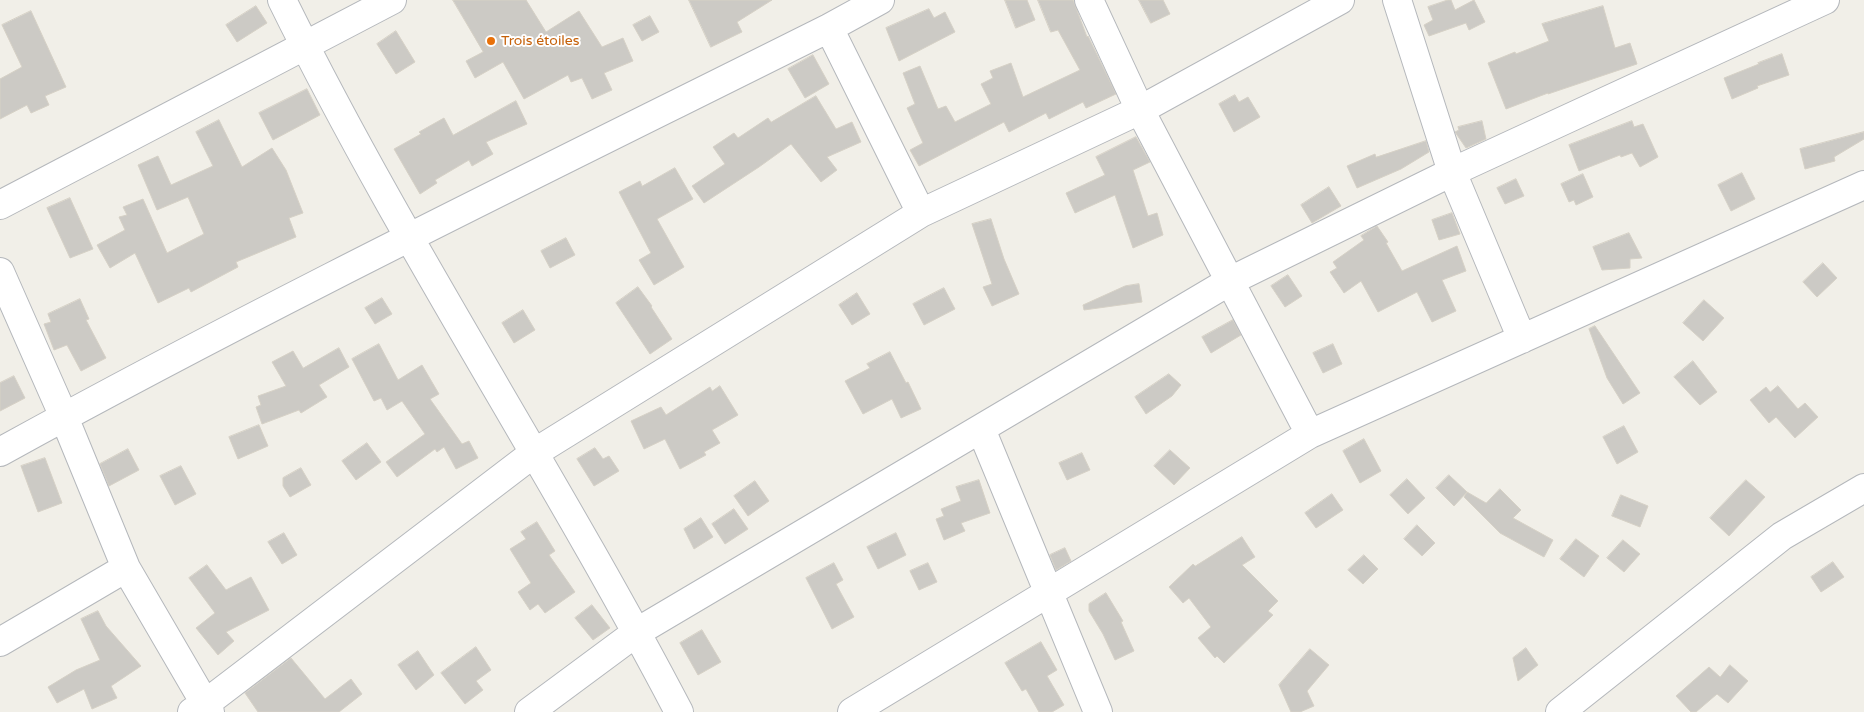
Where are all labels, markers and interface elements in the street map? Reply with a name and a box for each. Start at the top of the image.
place label: Trois étoiles [501,33,579,49]
marker: Trois étoiles [485,35,497,47]

